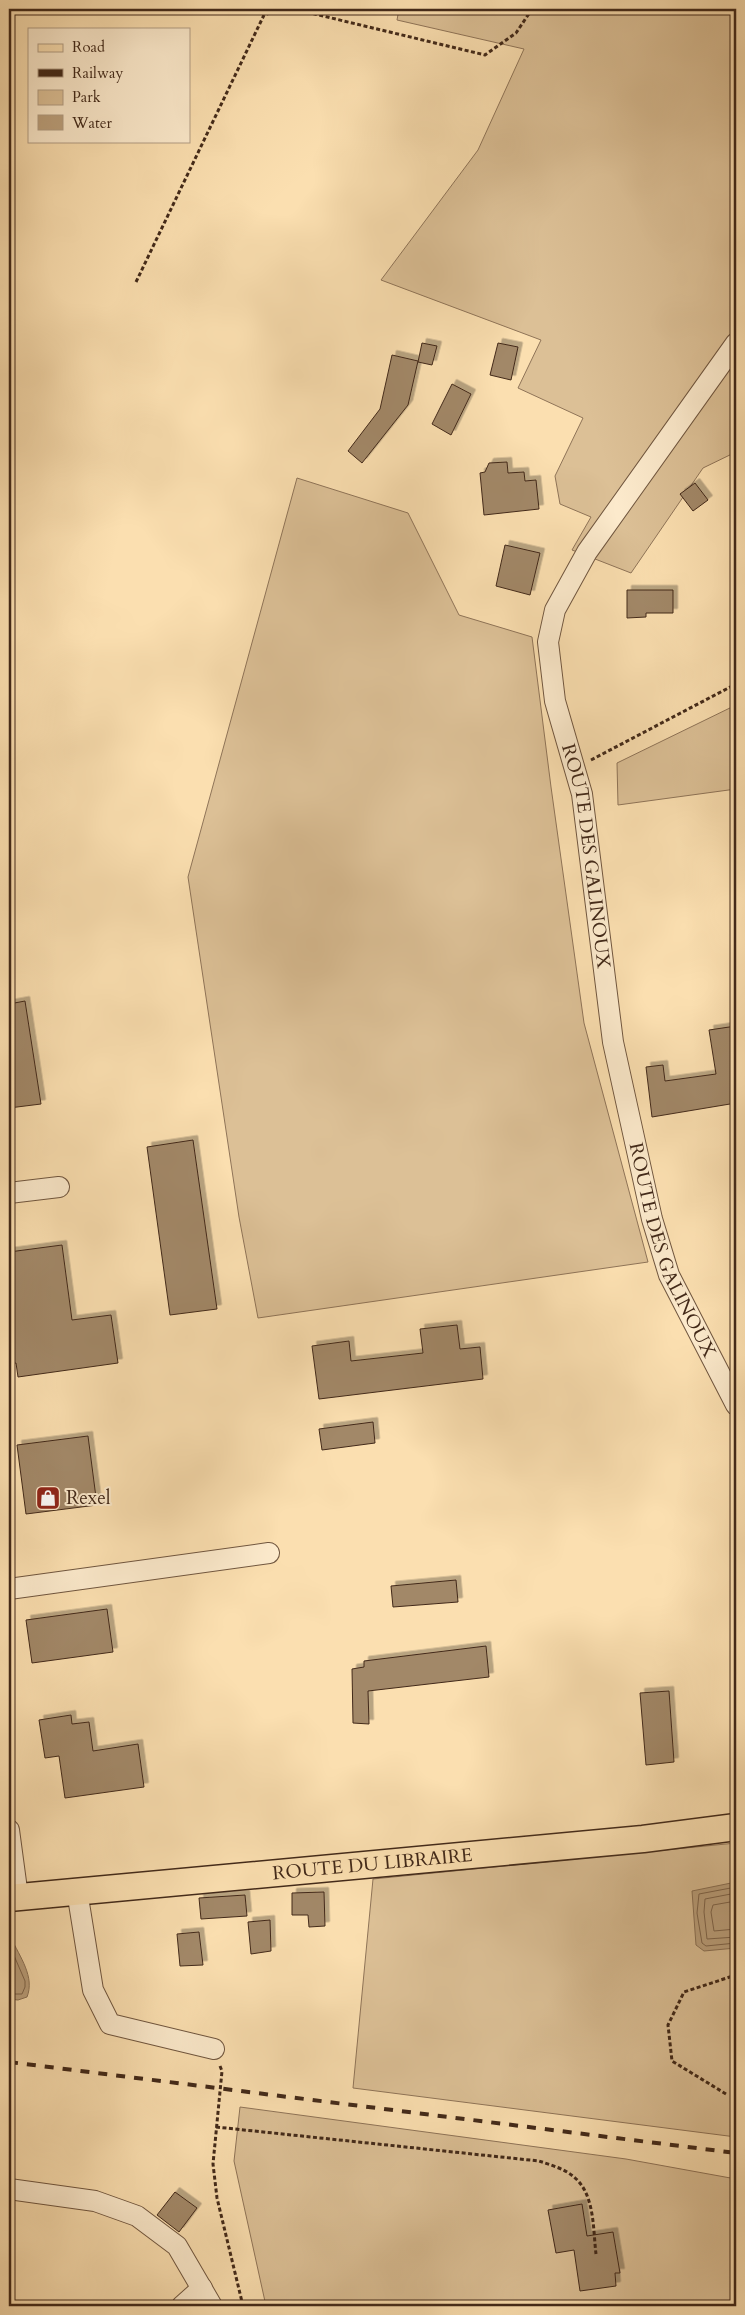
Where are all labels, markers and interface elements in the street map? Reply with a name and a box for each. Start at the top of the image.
legend [28,28,190,142]
text: Road [72,37,105,57]
text: Railway [72,63,123,83]
text: Park [72,87,101,107]
text: Water [71,113,113,133]
street label: ROUTE DES GALINOUX [555,741,617,970]
street label: ROUTE DES GALINOUX [623,1140,722,1362]
shop icon: Rexel [35,1485,61,1511]
place label: Rexel [66,1485,111,1511]
street label: ROUTE DU LIBRAIRE [271,1842,474,1886]

